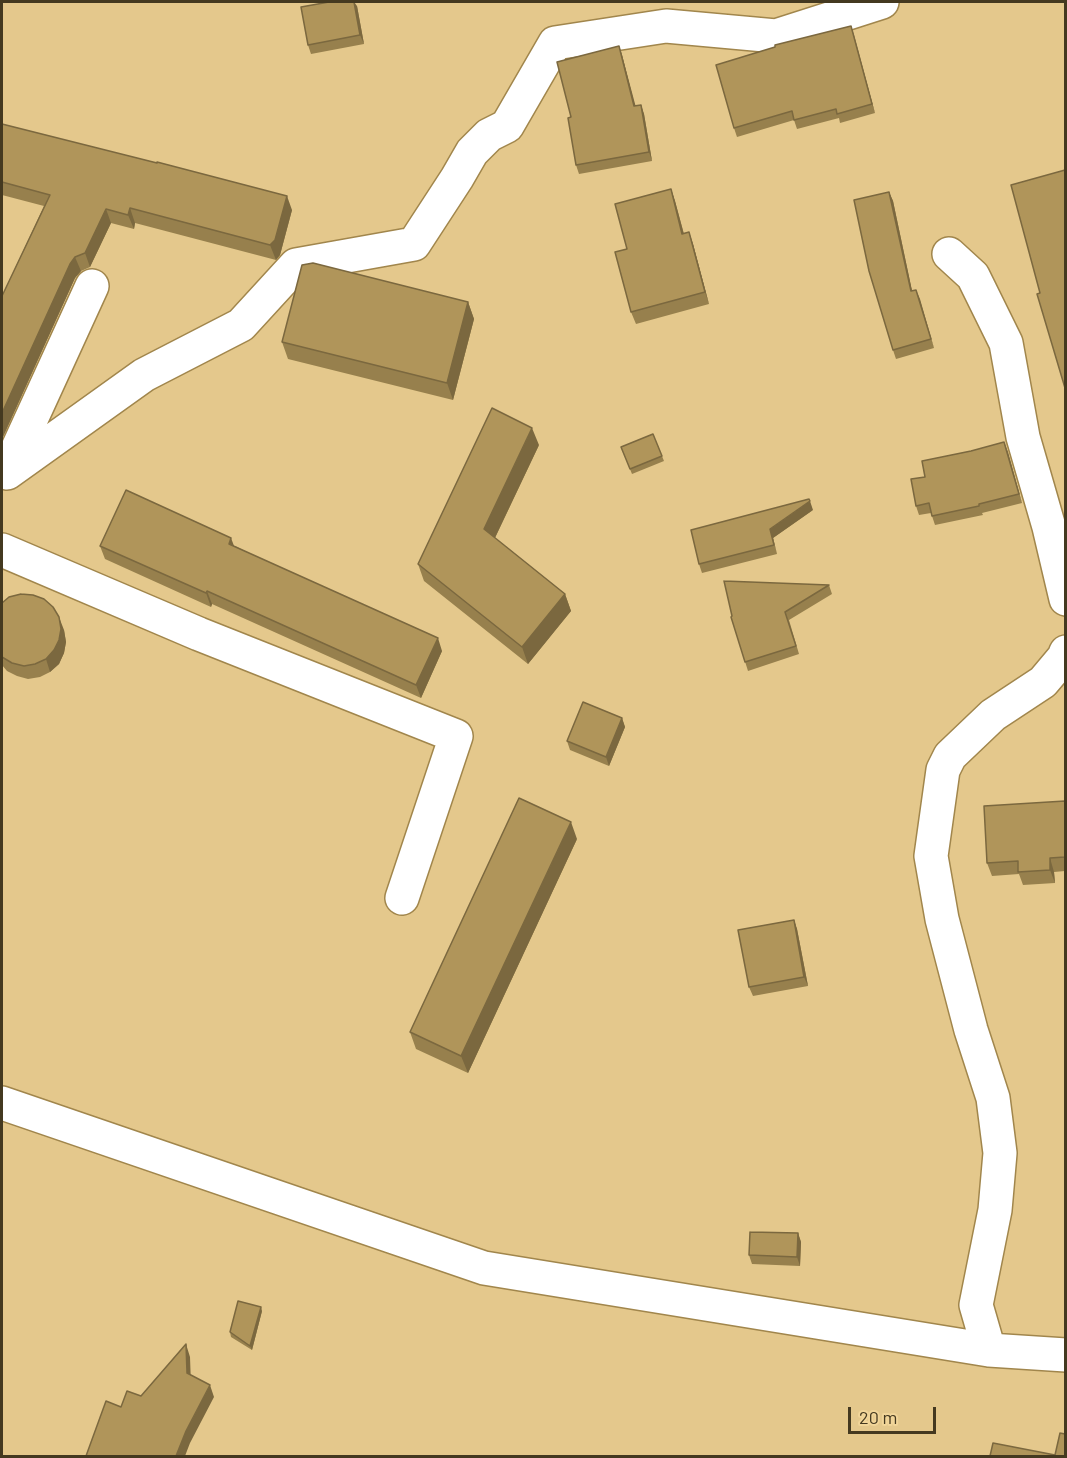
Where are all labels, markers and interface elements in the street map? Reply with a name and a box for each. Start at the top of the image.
scale bar [851,1395,940,1433]
text: 20 m [859,1406,897,1428]

